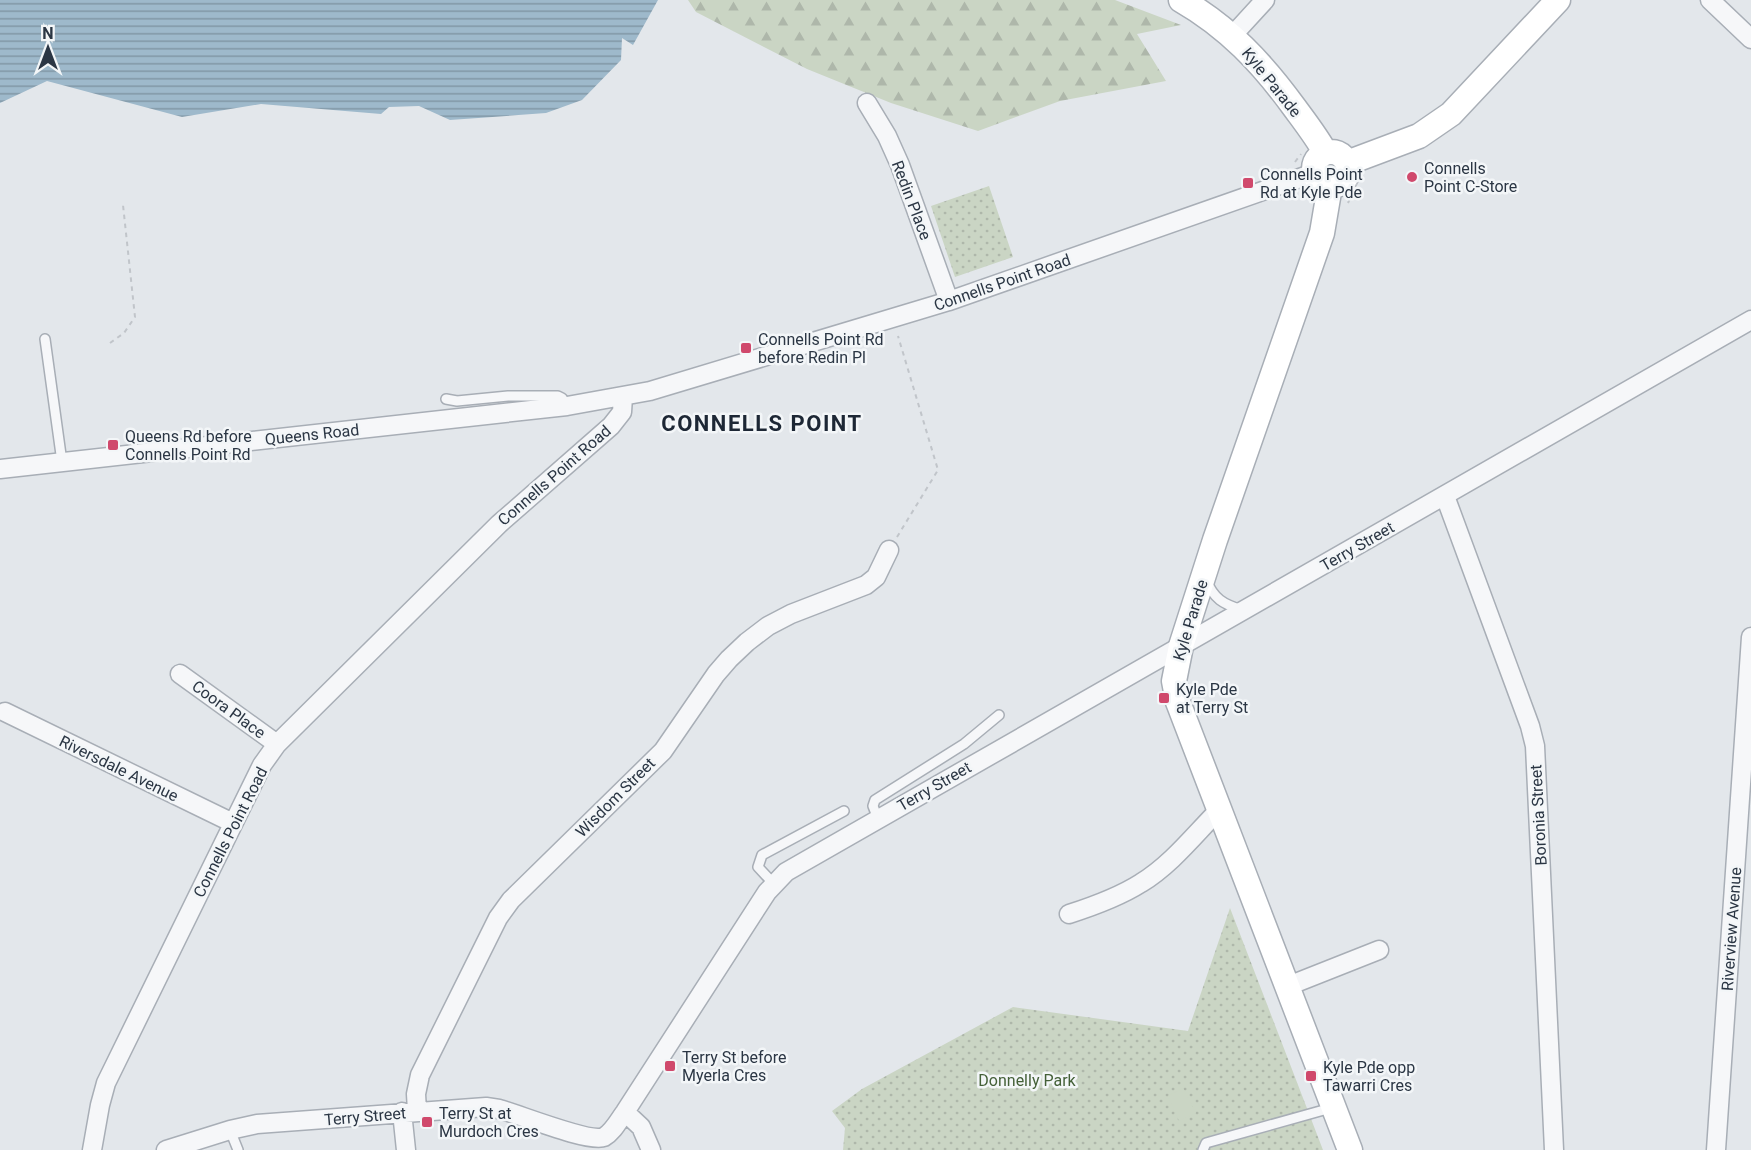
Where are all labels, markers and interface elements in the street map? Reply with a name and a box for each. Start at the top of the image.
north arrow [18,18,78,78]
text: N [42,24,54,43]
street label: Kyle Parade [1238,44,1305,121]
street label: Redin Place [888,158,935,243]
place label: Connells Point C-Store [1424,159,1517,196]
place label: Connells Point Rd at Kyle Pde [1260,165,1363,202]
marker: Connells Point C-Store [1405,170,1419,184]
marker: Connells Point Rd at Kyle Pde [1241,176,1255,190]
street label: Connells Point Road [931,250,1073,315]
place label: Connells Point Rd before Redin Pl [758,330,884,367]
marker: Connells Point Rd before Redin Pl [739,341,753,355]
district label: CONNELLS POINT [661,411,863,436]
street label: Queens Road [264,420,360,449]
street label: Connells Point Road [494,421,615,530]
place label: Queens Rd before Connells Point Rd [125,427,252,464]
marker: Queens Rd before Connells Point Rd [106,438,120,452]
street label: Terry Street [1317,518,1398,575]
street label: Kyle Parade [1169,577,1212,663]
street label: Coora Place [188,676,269,742]
place label: Kyle Pde at Terry St [1176,680,1248,717]
marker: Kyle Pde at Terry St [1157,691,1171,705]
street label: Riversdale Avenue [56,731,181,805]
street label: Wisdom Street [572,754,659,841]
street label: Terry Street [894,758,975,815]
street label: Connells Point Road [189,764,271,900]
street label: Boronia Street [1526,764,1551,866]
street label: Riverview Avenue [1718,867,1745,991]
place label: Terry St before Myerla Cres [682,1048,786,1085]
place label: Kyle Pde opp Tawarri Cres [1323,1058,1415,1095]
marker: Terry St before Myerla Cres [663,1059,677,1073]
marker: Kyle Pde opp Tawarri Cres [1304,1069,1318,1083]
park label: Donnelly Park [978,1071,1077,1090]
street label: Terry Street [323,1103,407,1130]
place label: Terry St at Murdoch Cres [439,1104,539,1141]
marker: Terry St at Murdoch Cres [420,1115,434,1129]

